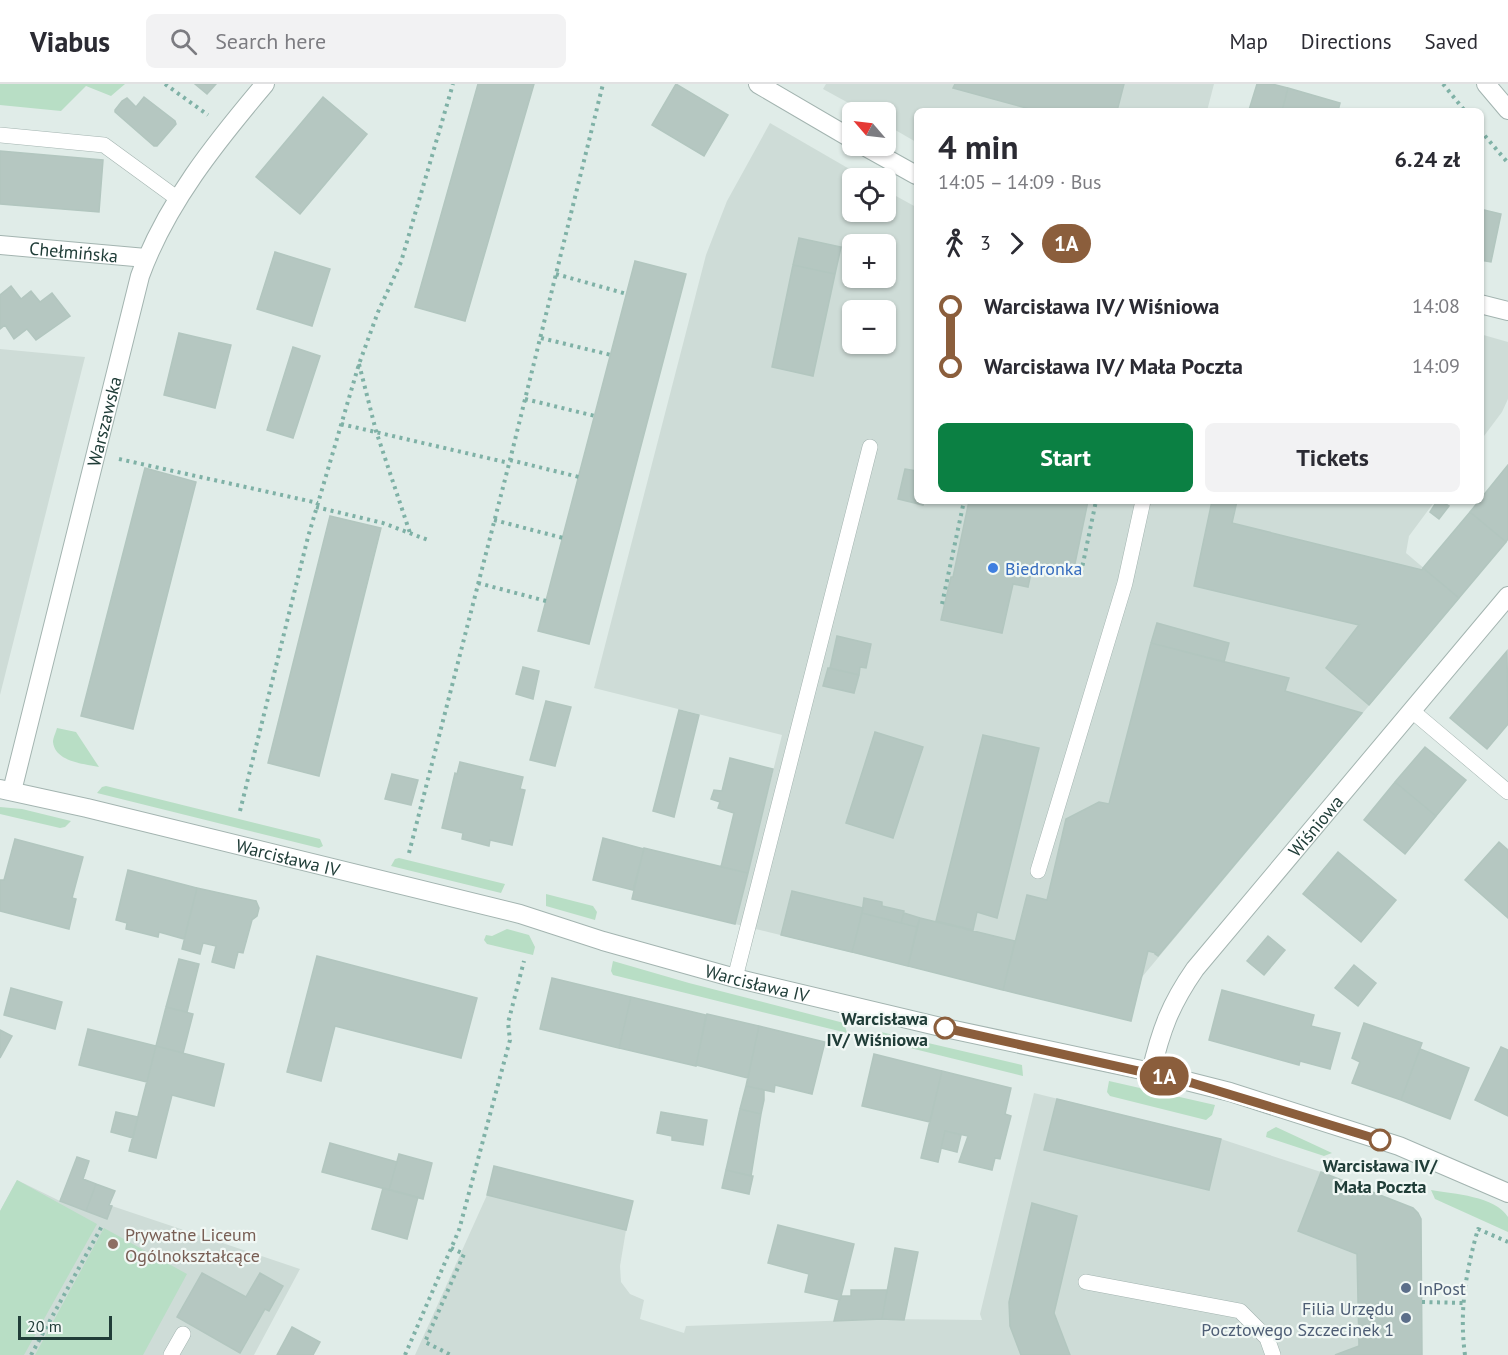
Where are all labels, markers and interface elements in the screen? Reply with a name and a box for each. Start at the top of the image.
search box [146,14,566,68]
text: Viabus [30,23,110,60]
icon: search [167,25,200,58]
text: Search here [215,27,326,55]
text: Map [1229,28,1268,55]
text: Directions [1301,28,1392,55]
text: Saved [1425,28,1478,55]
north arrow [842,102,896,156]
map controls [842,102,896,354]
text: 4 min [938,125,1019,168]
text: 6.24 zł [1395,145,1460,173]
button: locate [842,168,896,222]
text: 14:05 – 14:09 · Bus [938,169,1102,195]
icon: walk [938,227,971,260]
icon: forward [1000,227,1033,260]
text: 3 [980,230,991,256]
text: 1A [1054,230,1079,257]
button: + [842,234,896,288]
street label: Chełmińska [28,236,119,267]
text: Warcisława IV/ Wiśniowa [984,292,1220,320]
text: 14:08 [1412,293,1460,319]
button: − [842,300,896,354]
text: Warcisława IV/ Mała Poczta [984,352,1243,380]
text: 14:09 [1412,353,1460,379]
street label: Warszawska [82,374,126,469]
button: Start [938,423,1193,492]
button: Tickets [1205,423,1460,492]
place label: Biedronka [1005,557,1082,580]
marker: Biedronka [986,561,1000,575]
street label: Wiśniowa [1283,790,1348,861]
street label: Warcisława IV [234,833,343,881]
street label: Warcisława IV [703,959,812,1007]
place label: Warcisława IV/ Wiśniowa [827,1007,928,1051]
marker: Warcisława IV/ Wiśniowa [934,1017,956,1039]
line badge: 1A [1137,1056,1191,1096]
text: 1A [1152,1063,1176,1090]
marker: Warcisława IV/ Mała Poczta [1369,1129,1391,1151]
place label: Warcisława IV/ Mała Poczta [1323,1154,1438,1198]
place label: Prywatne Liceum Ogólnokształcące [125,1223,260,1267]
marker: Prywatne Liceum Ogólnokształcące [106,1237,120,1251]
place label: InPost [1418,1277,1466,1300]
marker: InPost [1399,1281,1413,1295]
place label: Filia Urzędu Pocztowego Szczecinek 1 [1201,1297,1394,1341]
marker: Filia Urzędu Pocztowego Szczecinek 1 [1399,1311,1413,1325]
scale bar [18,1313,112,1340]
text: 20 m [27,1316,62,1336]

